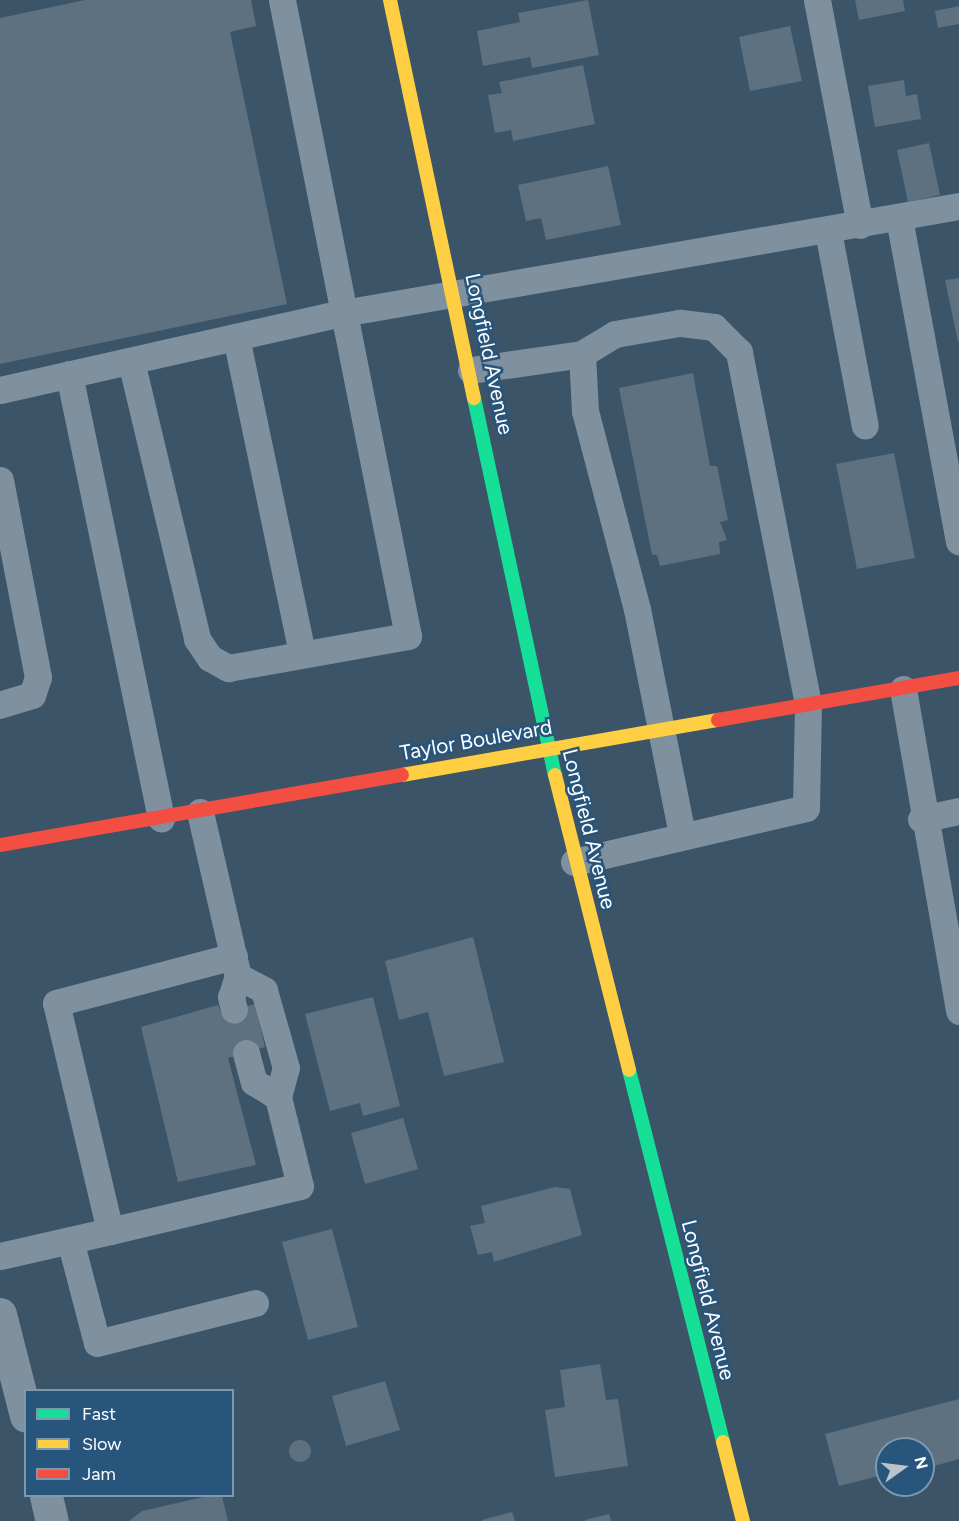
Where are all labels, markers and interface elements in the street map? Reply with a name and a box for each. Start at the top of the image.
street label: Longfield Avenue [460,271,518,437]
street label: Taylor Boulevard [398,714,554,766]
street label: Longfield Avenue [557,746,621,912]
street label: Longfield Avenue [676,1217,740,1383]
legend [24,1389,234,1497]
text: Fast [82,1403,116,1425]
text: Slow [82,1433,121,1455]
north arrow [875,1437,935,1497]
text: N [910,1455,932,1471]
text: Jam [82,1463,116,1485]

